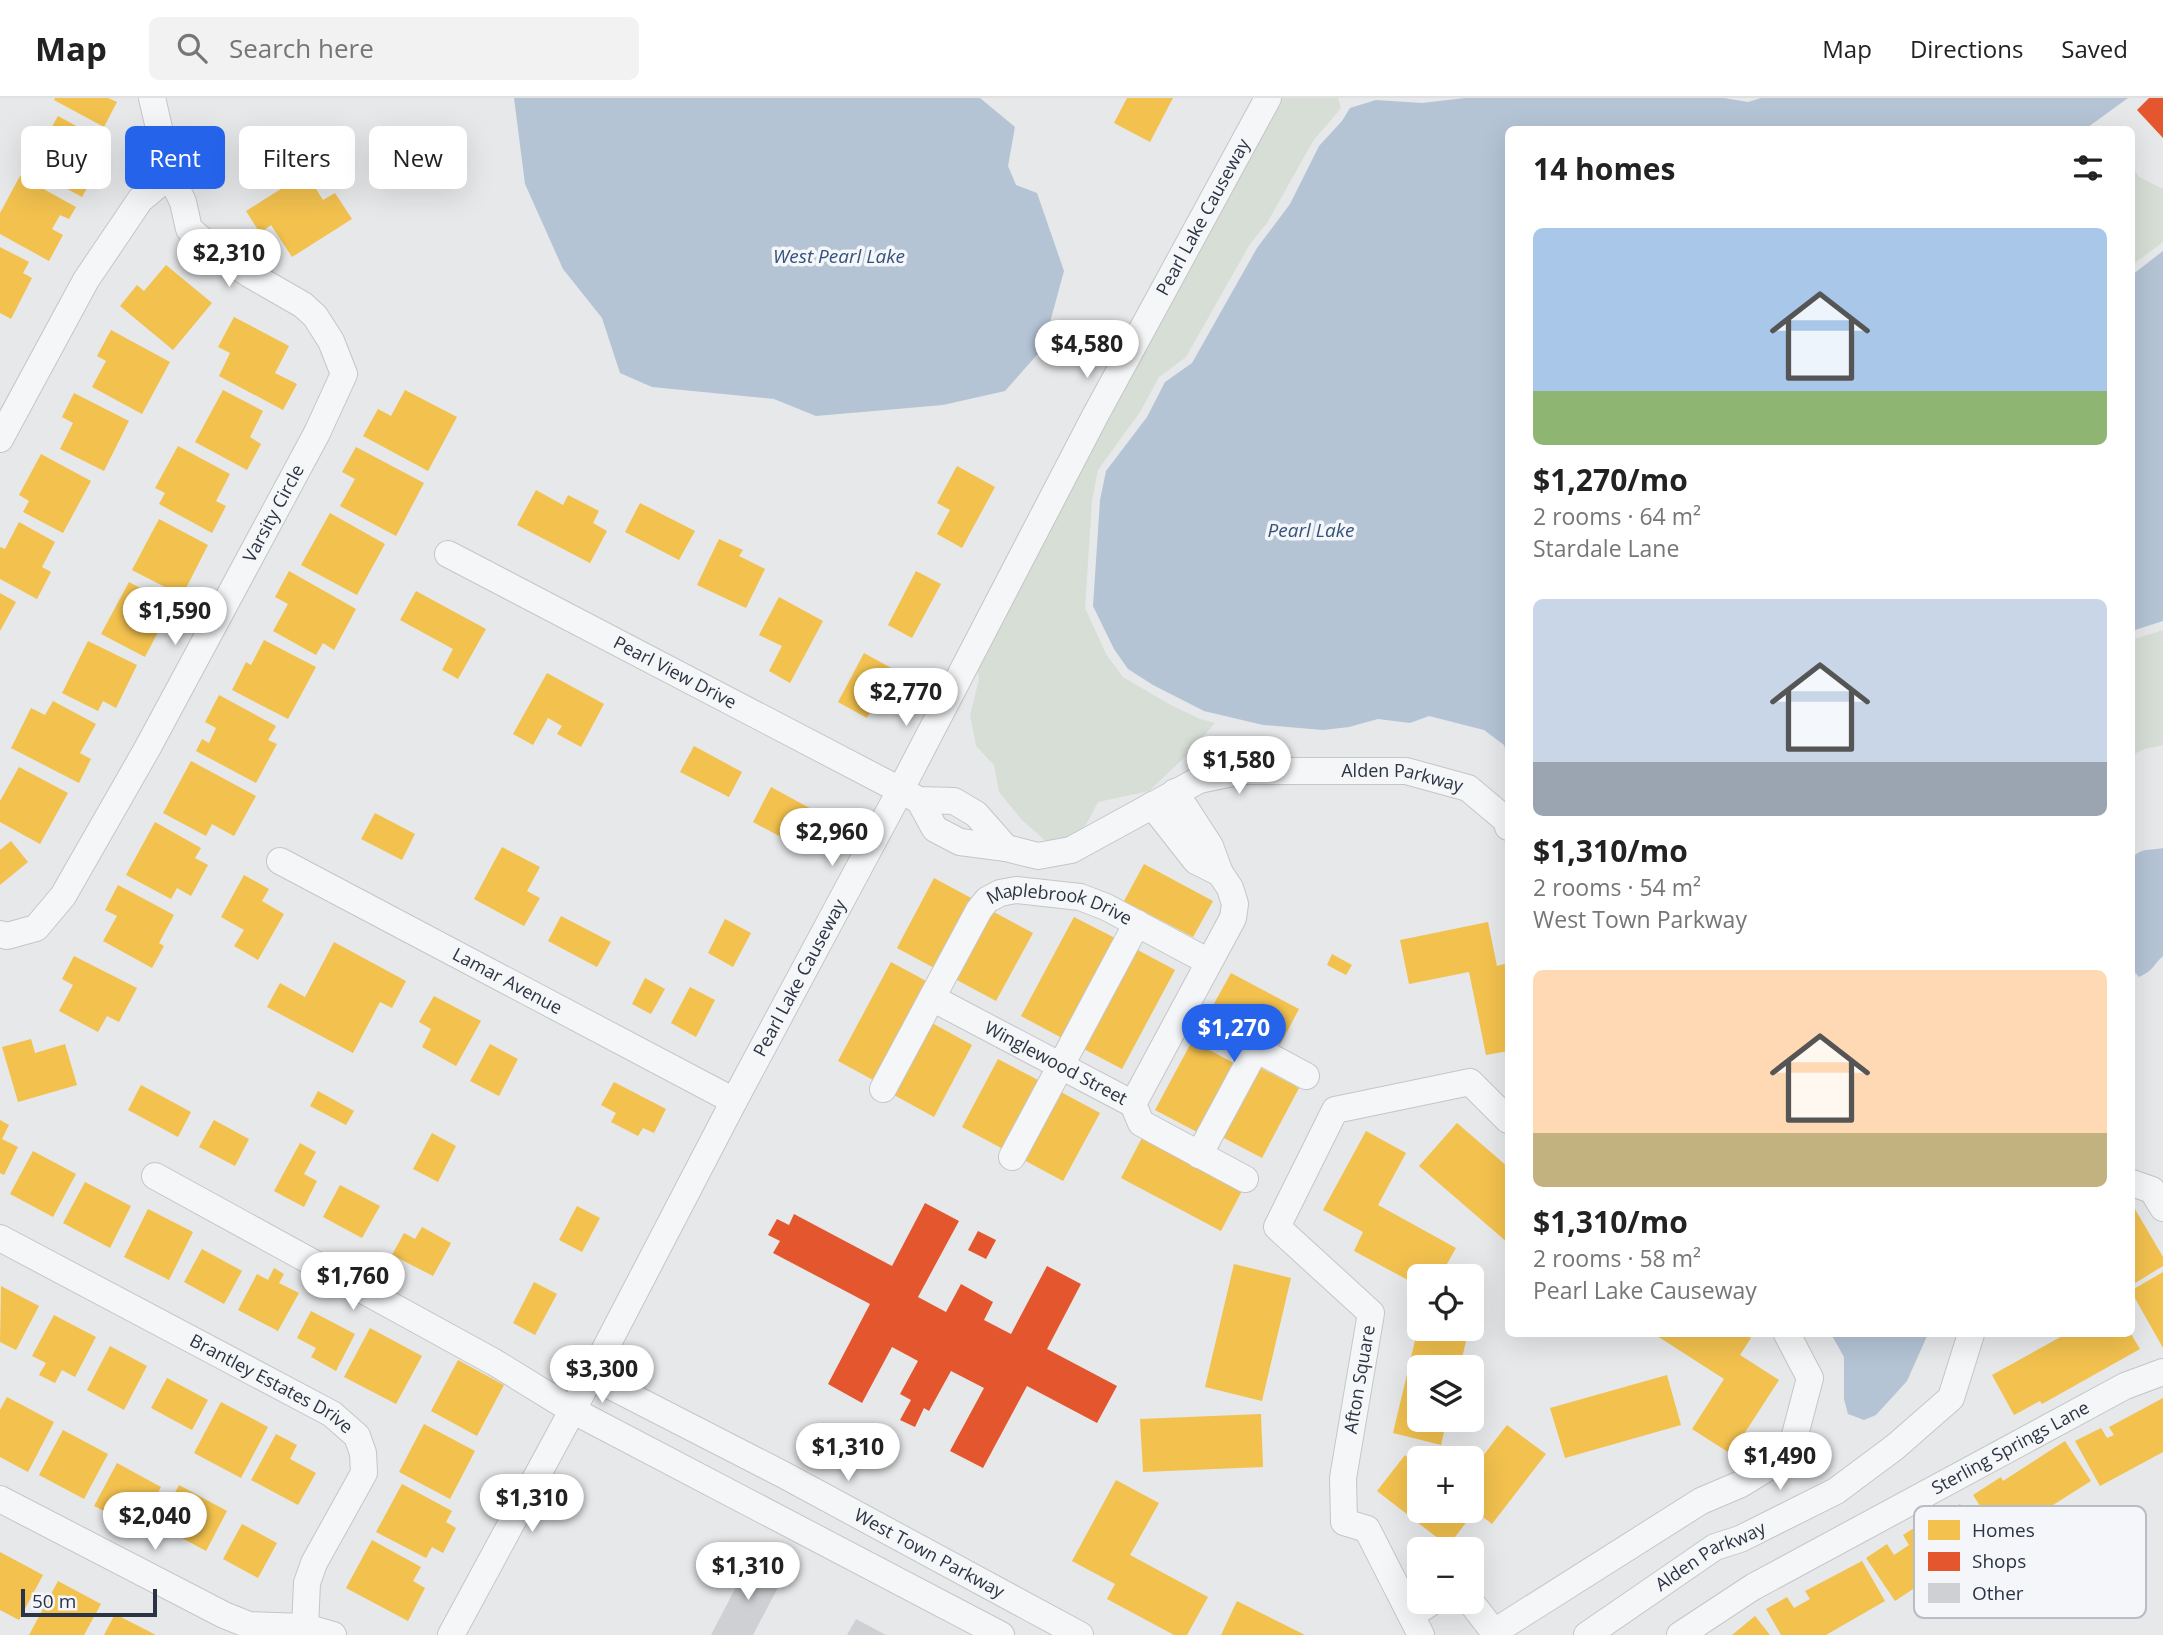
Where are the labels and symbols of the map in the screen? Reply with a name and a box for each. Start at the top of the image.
street label: Pearl Lake Causeway [1150,133,1255,299]
pin: $2,310 [172,230,286,289]
water label: West Pearl Lake [773,243,905,269]
pin: $4,580 [1030,320,1144,380]
street label: Varsity Circle [237,460,309,566]
water label: Pearl Lake [1268,517,1354,543]
pin: $1,590 [118,588,232,647]
street label: Pearl View Drive [610,630,741,714]
pin: $2,770 [849,668,963,728]
pin: $1,580 [1182,736,1296,796]
street label: Alden Parkway [1341,758,1467,797]
pin: $2,960 [775,808,889,868]
street label: Maplebrook Drive [982,877,1137,930]
street label: Pearl Lake Causeway [747,894,851,1060]
street label: Lamar Avenue [449,941,567,1019]
pin: $1,270 [1177,1004,1291,1064]
street label: Winglewood Street [981,1015,1132,1110]
pin: $1,760 [296,1252,410,1312]
street label: Afton Square [1338,1323,1380,1435]
street label: Brantley Estates Drive [186,1328,359,1438]
pin: $3,300 [545,1346,659,1405]
street label: Sterling Springs Lane [1927,1395,2093,1499]
pin: $1,310 [791,1424,905,1483]
pin: $1,490 [1723,1432,1837,1492]
pin: $1,310 [475,1474,589,1534]
pin: $2,040 [98,1492,212,1552]
street label: West Town Parkway [850,1502,1010,1603]
legend [1914,1506,2146,1618]
street label: Alden Parkway [1650,1515,1770,1596]
text: Homes [1972,1517,2035,1543]
pin: $1,310 [691,1542,805,1602]
text: Shops [1972,1548,2026,1574]
text: Other [1972,1580,2024,1606]
scale bar [21,1586,158,1618]

